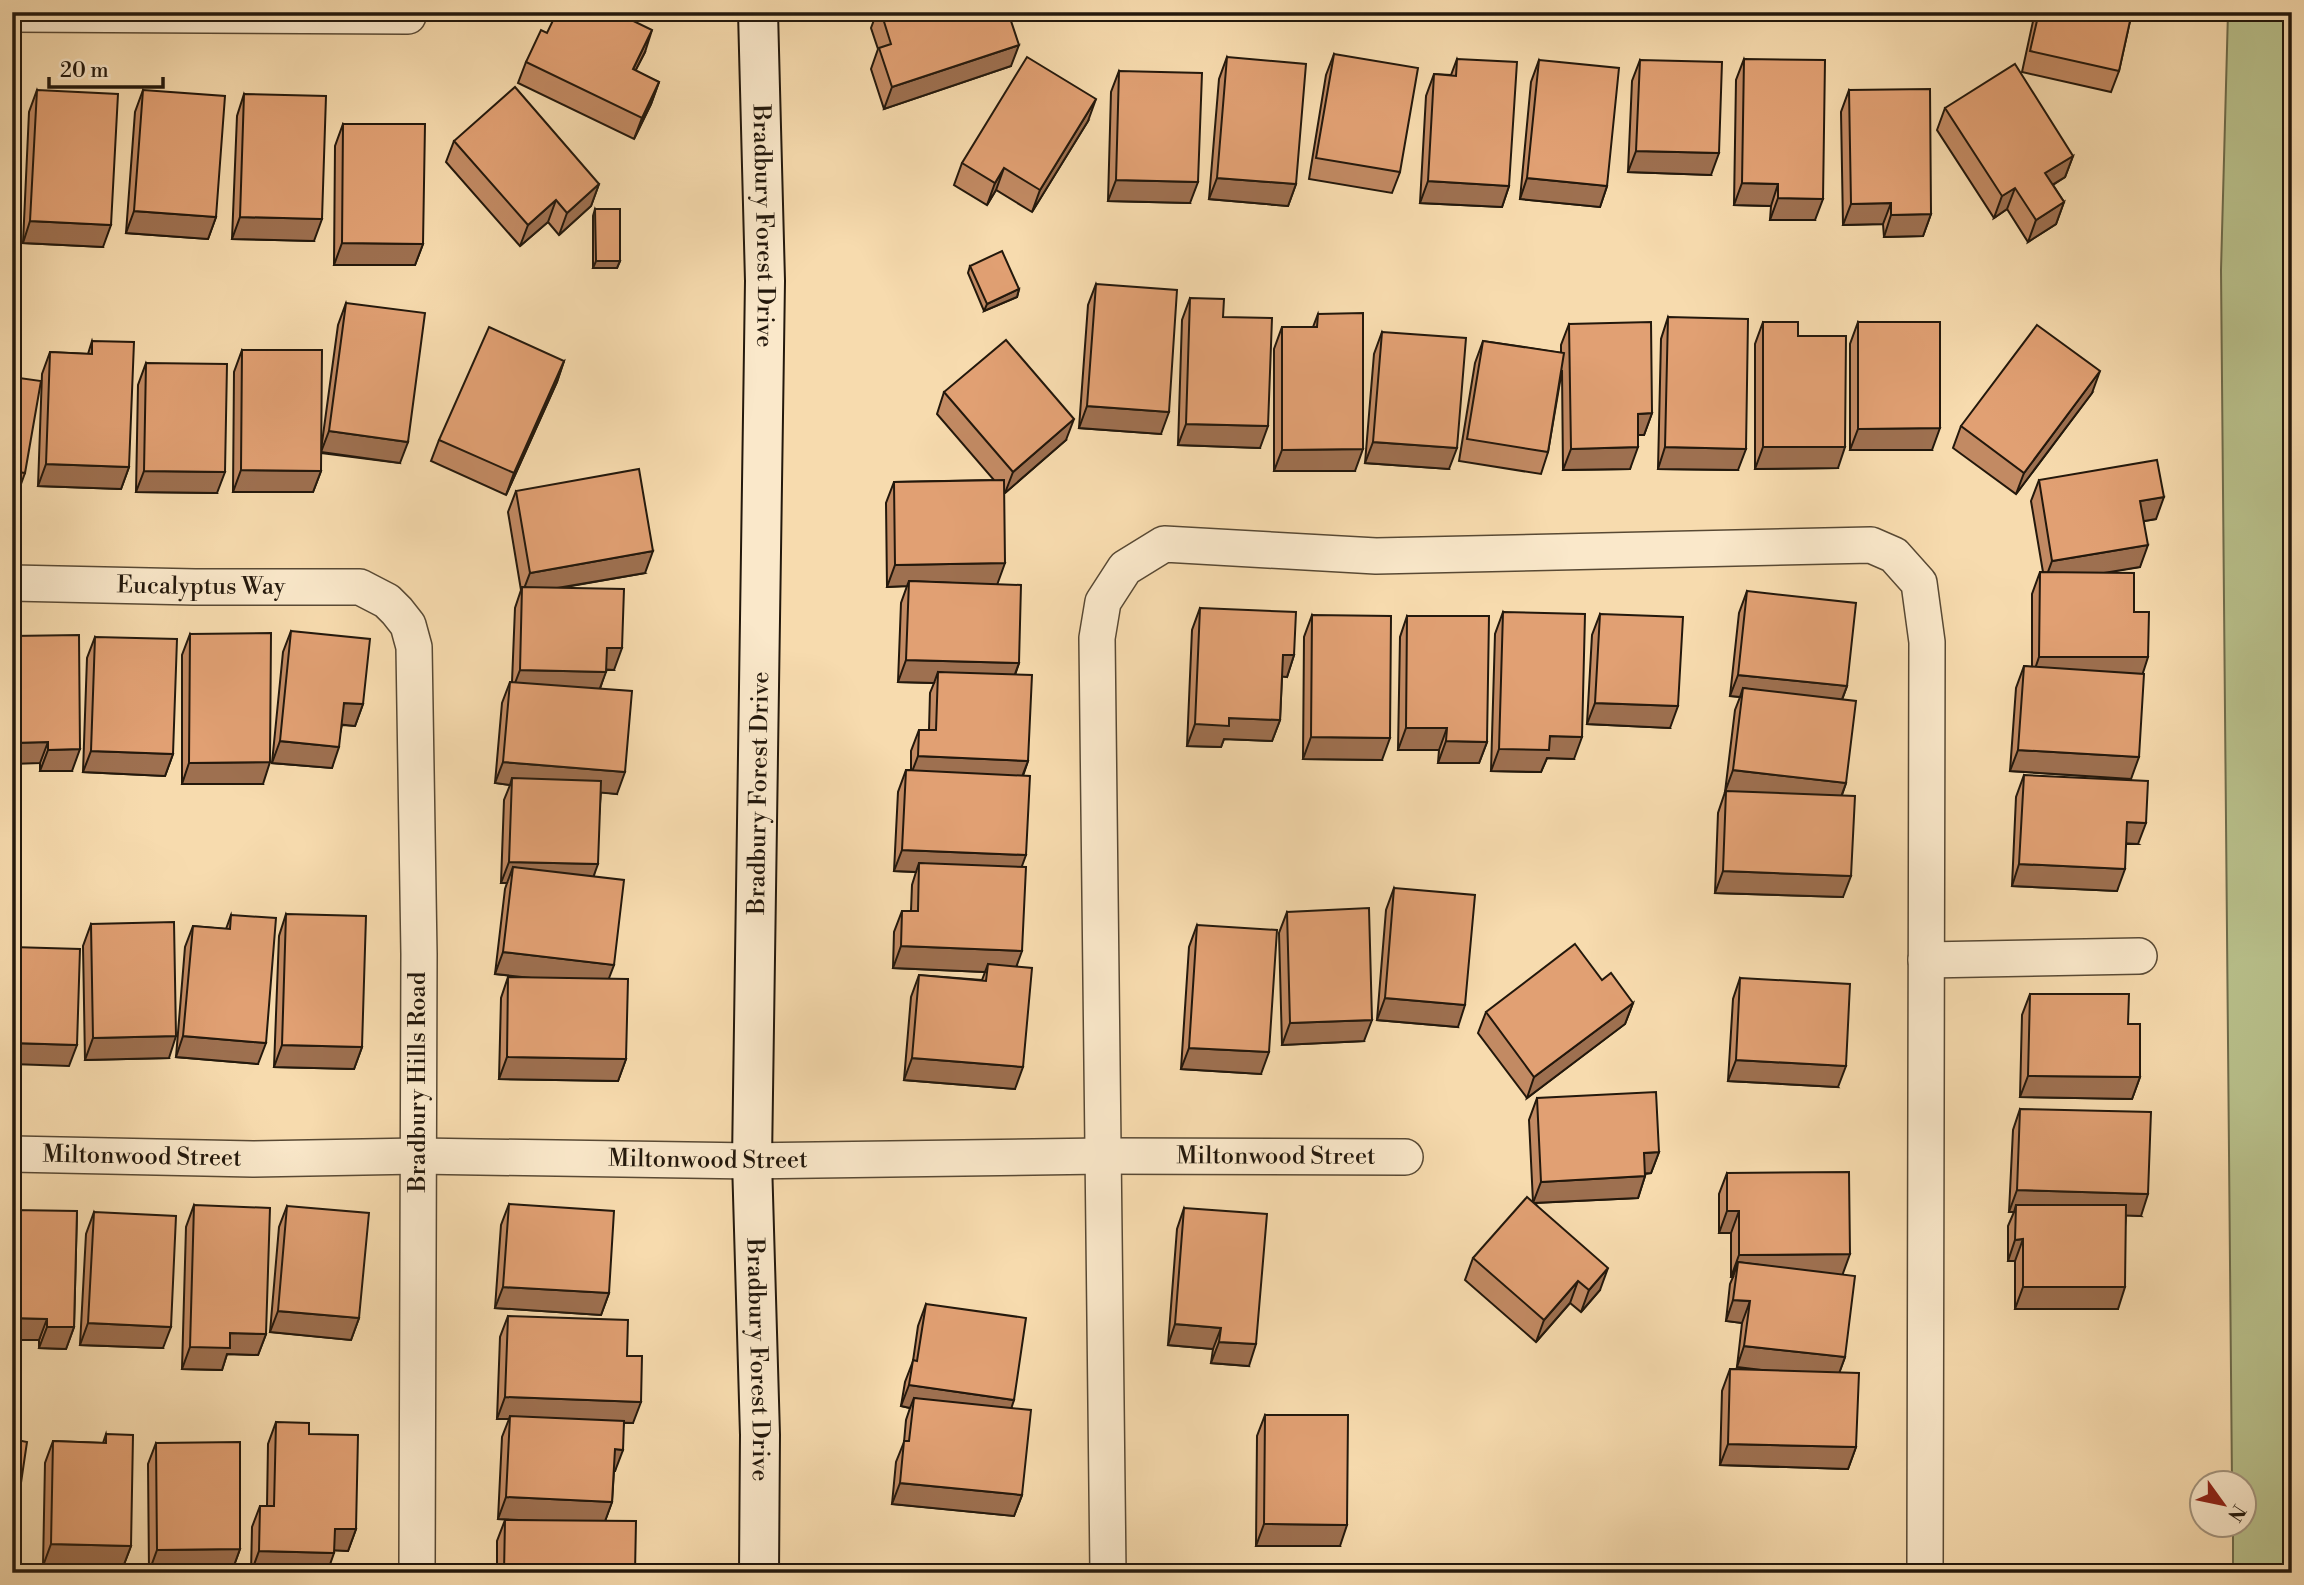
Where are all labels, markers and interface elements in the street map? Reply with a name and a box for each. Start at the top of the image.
scale bar [49,46,163,90]
text: 20 m [60,58,109,84]
street label: Bradbury Forest Drive [745,103,780,348]
street label: Eucalyptus Way [116,570,286,602]
street label: Bradbury Forest Drive [742,671,776,916]
street label: Bradbury Hills Road [403,971,433,1193]
street label: Miltonwood Street [42,1140,242,1174]
street label: Miltonwood Street [1176,1141,1376,1172]
street label: Miltonwood Street [608,1144,808,1176]
street label: Bradbury Forest Drive [739,1237,775,1481]
north arrow [2188,1470,2258,1540]
text: N [2222,1500,2251,1526]

